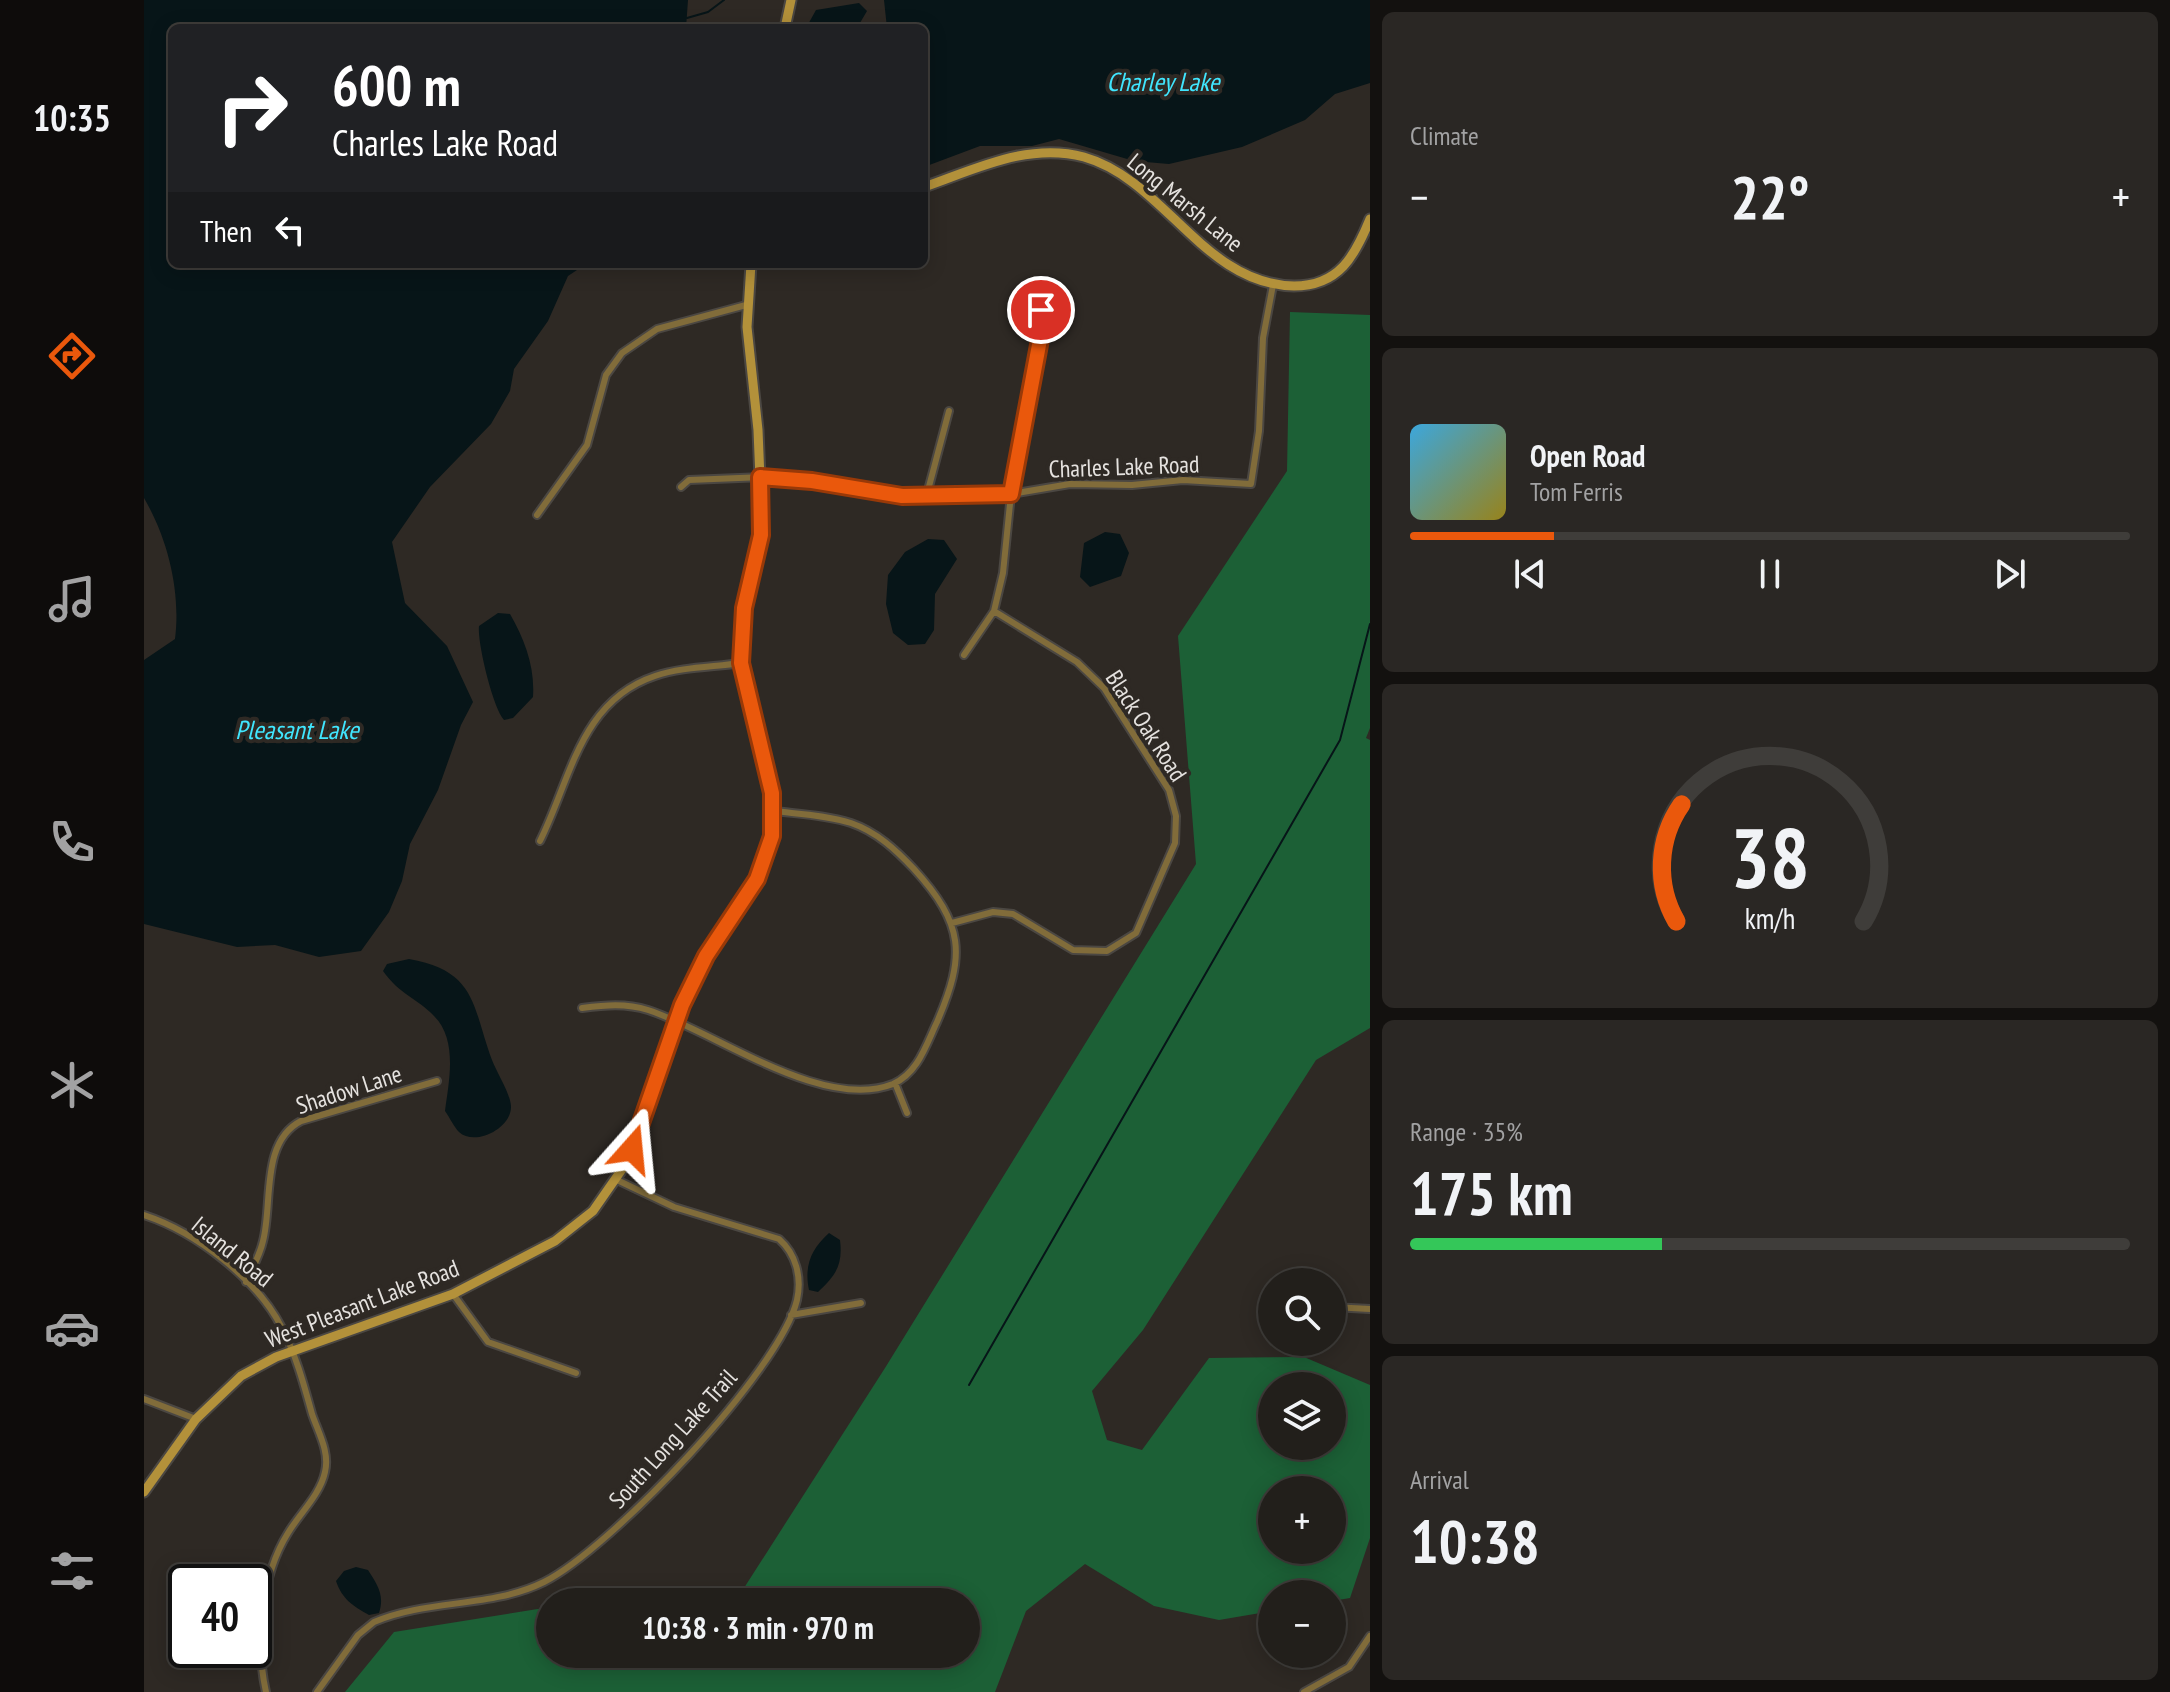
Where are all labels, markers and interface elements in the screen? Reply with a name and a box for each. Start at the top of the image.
text: 600 m [332,49,461,121]
icon: right [200,56,304,160]
water label: Charley Lake [1106,65,1222,98]
text: 10:35 [33,94,111,141]
text: Charles Lake Road [332,119,558,166]
text: Climate [1410,119,1479,152]
street label: Long Marsh Lane [1121,146,1250,259]
text: 22° [1730,158,1810,236]
text: − [1410,168,1428,225]
text: + [2112,168,2130,225]
icon: left [268,208,312,252]
text: Then [200,211,252,250]
pin [1007,276,1075,344]
icon: arrive [1019,288,1063,332]
icon: directions [44,328,100,384]
text: Open Road [1530,436,1645,475]
street label: Charles Lake Road [1048,448,1200,485]
text: Tom Ferris [1530,475,1623,508]
icon: previous [1508,552,1552,596]
icon: pause [1748,552,1792,596]
icon: next [1988,552,2032,596]
icon: music [44,571,100,627]
street label: Black Oak Road [1099,664,1194,787]
water label: Pleasant Lake [235,713,361,746]
text: 38 [1730,803,1810,911]
icon: phone [44,814,100,870]
text: km/h [1745,900,1795,937]
icon: climate [44,1057,100,1113]
street label: Shadow Lane [292,1058,406,1121]
position arrow [590,1107,674,1191]
text: Range · 35% [1410,1115,1523,1148]
text: 175 km [1410,1154,1573,1232]
street label: Island Road [185,1209,279,1294]
street label: West Pleasant Lake Road [261,1252,463,1355]
map controls [1258,1268,1346,1668]
button: search [1258,1268,1346,1356]
icon: car [44,1300,100,1356]
street label: South Long Lake Trail [602,1362,744,1515]
button: layers [1258,1372,1346,1460]
text: Arrival [1410,1463,1469,1496]
button: + [1258,1476,1346,1564]
text: 10:38 [1410,1502,1540,1580]
icon: filters [44,1543,100,1599]
speed limit sign: 40 [168,1564,272,1668]
button: − [1258,1580,1346,1668]
text: 10:38 · 3 min · 970 m [642,1608,874,1647]

